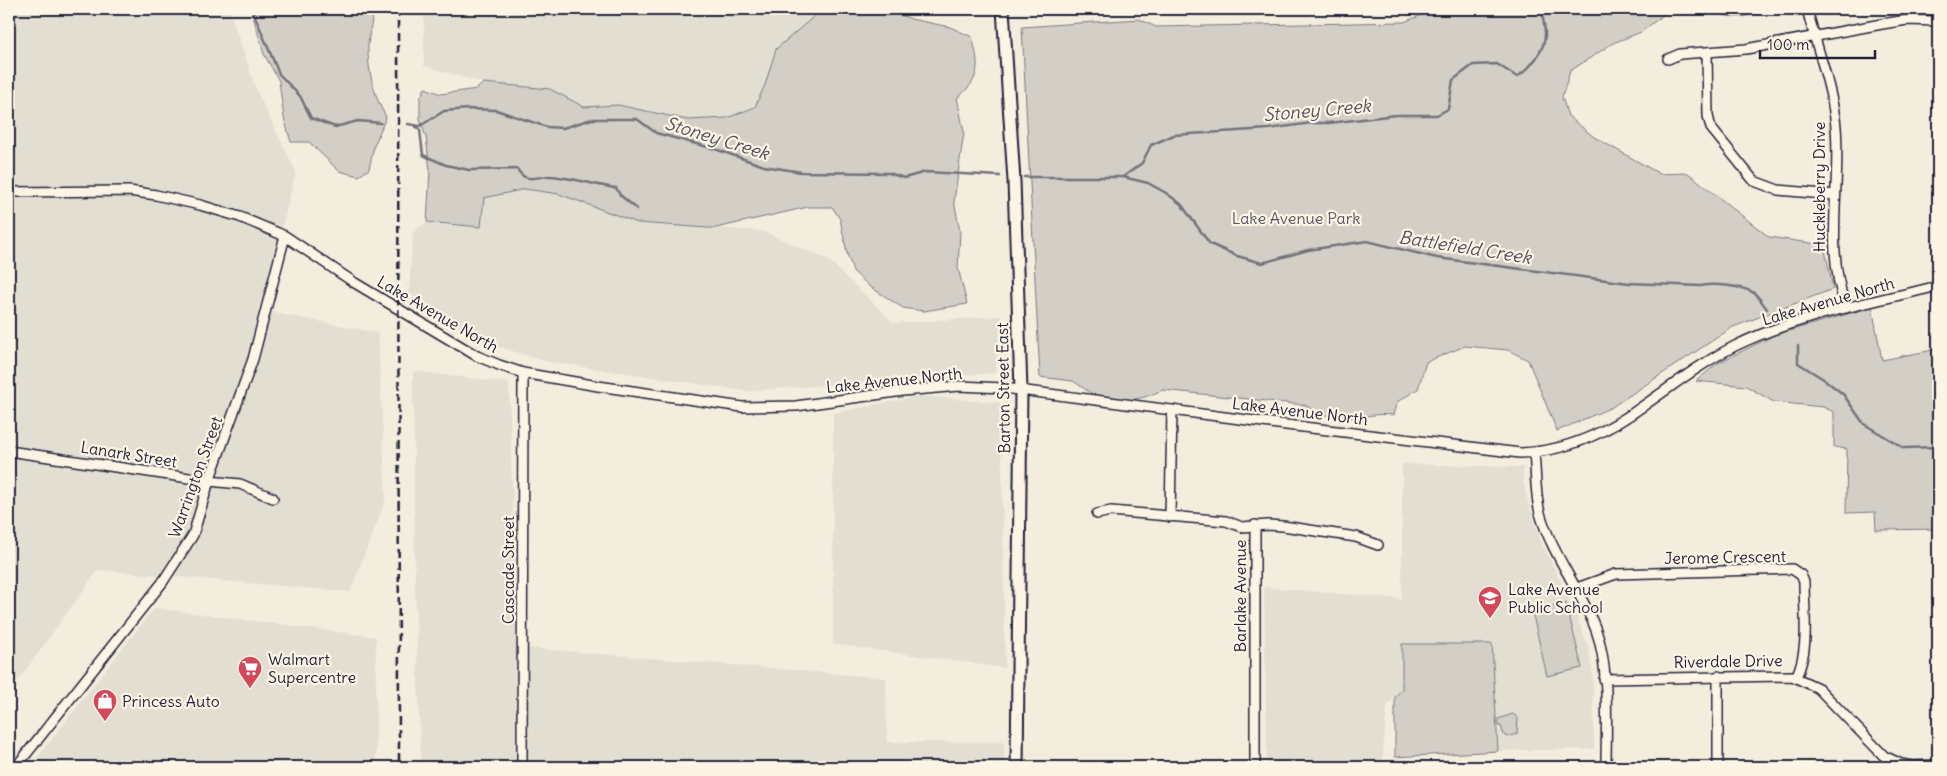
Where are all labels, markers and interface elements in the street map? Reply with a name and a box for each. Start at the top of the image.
scale bar [1760,28,1874,60]
text: 100 m [1767,35,1809,54]
water label: Stoney Creek [1262,94,1373,126]
water label: Stoney Creek [662,111,774,165]
street label: Huckleberry Drive [1809,122,1829,252]
park label: Lake Avenue Park [1232,208,1360,228]
water label: Battlefield Creek [1397,225,1535,269]
street label: Lake Avenue North [374,271,502,357]
street label: Lake Avenue North [1760,273,1896,329]
street label: Barton Street East [992,322,1014,454]
street label: Lake Avenue North [825,363,963,397]
street label: Lake Avenue North [1231,393,1369,429]
street label: Warrington Street [164,413,227,541]
street label: Lanark Street [79,437,179,472]
street label: Cascade Street [498,515,518,624]
street label: Barlake Avenue [1230,540,1250,652]
street label: Jerome Crescent [1664,546,1787,568]
place label: Lake Avenue Public School [1508,579,1603,617]
school or university icon: Lake Avenue Public School [1477,585,1503,619]
place label: Walmart Supercentre [268,649,356,687]
street label: Riverdale Drive [1673,650,1783,672]
supermarket icon: Walmart Supercentre [237,655,263,689]
shop icon: Princess Auto [92,688,118,722]
place label: Princess Auto [122,691,220,711]

